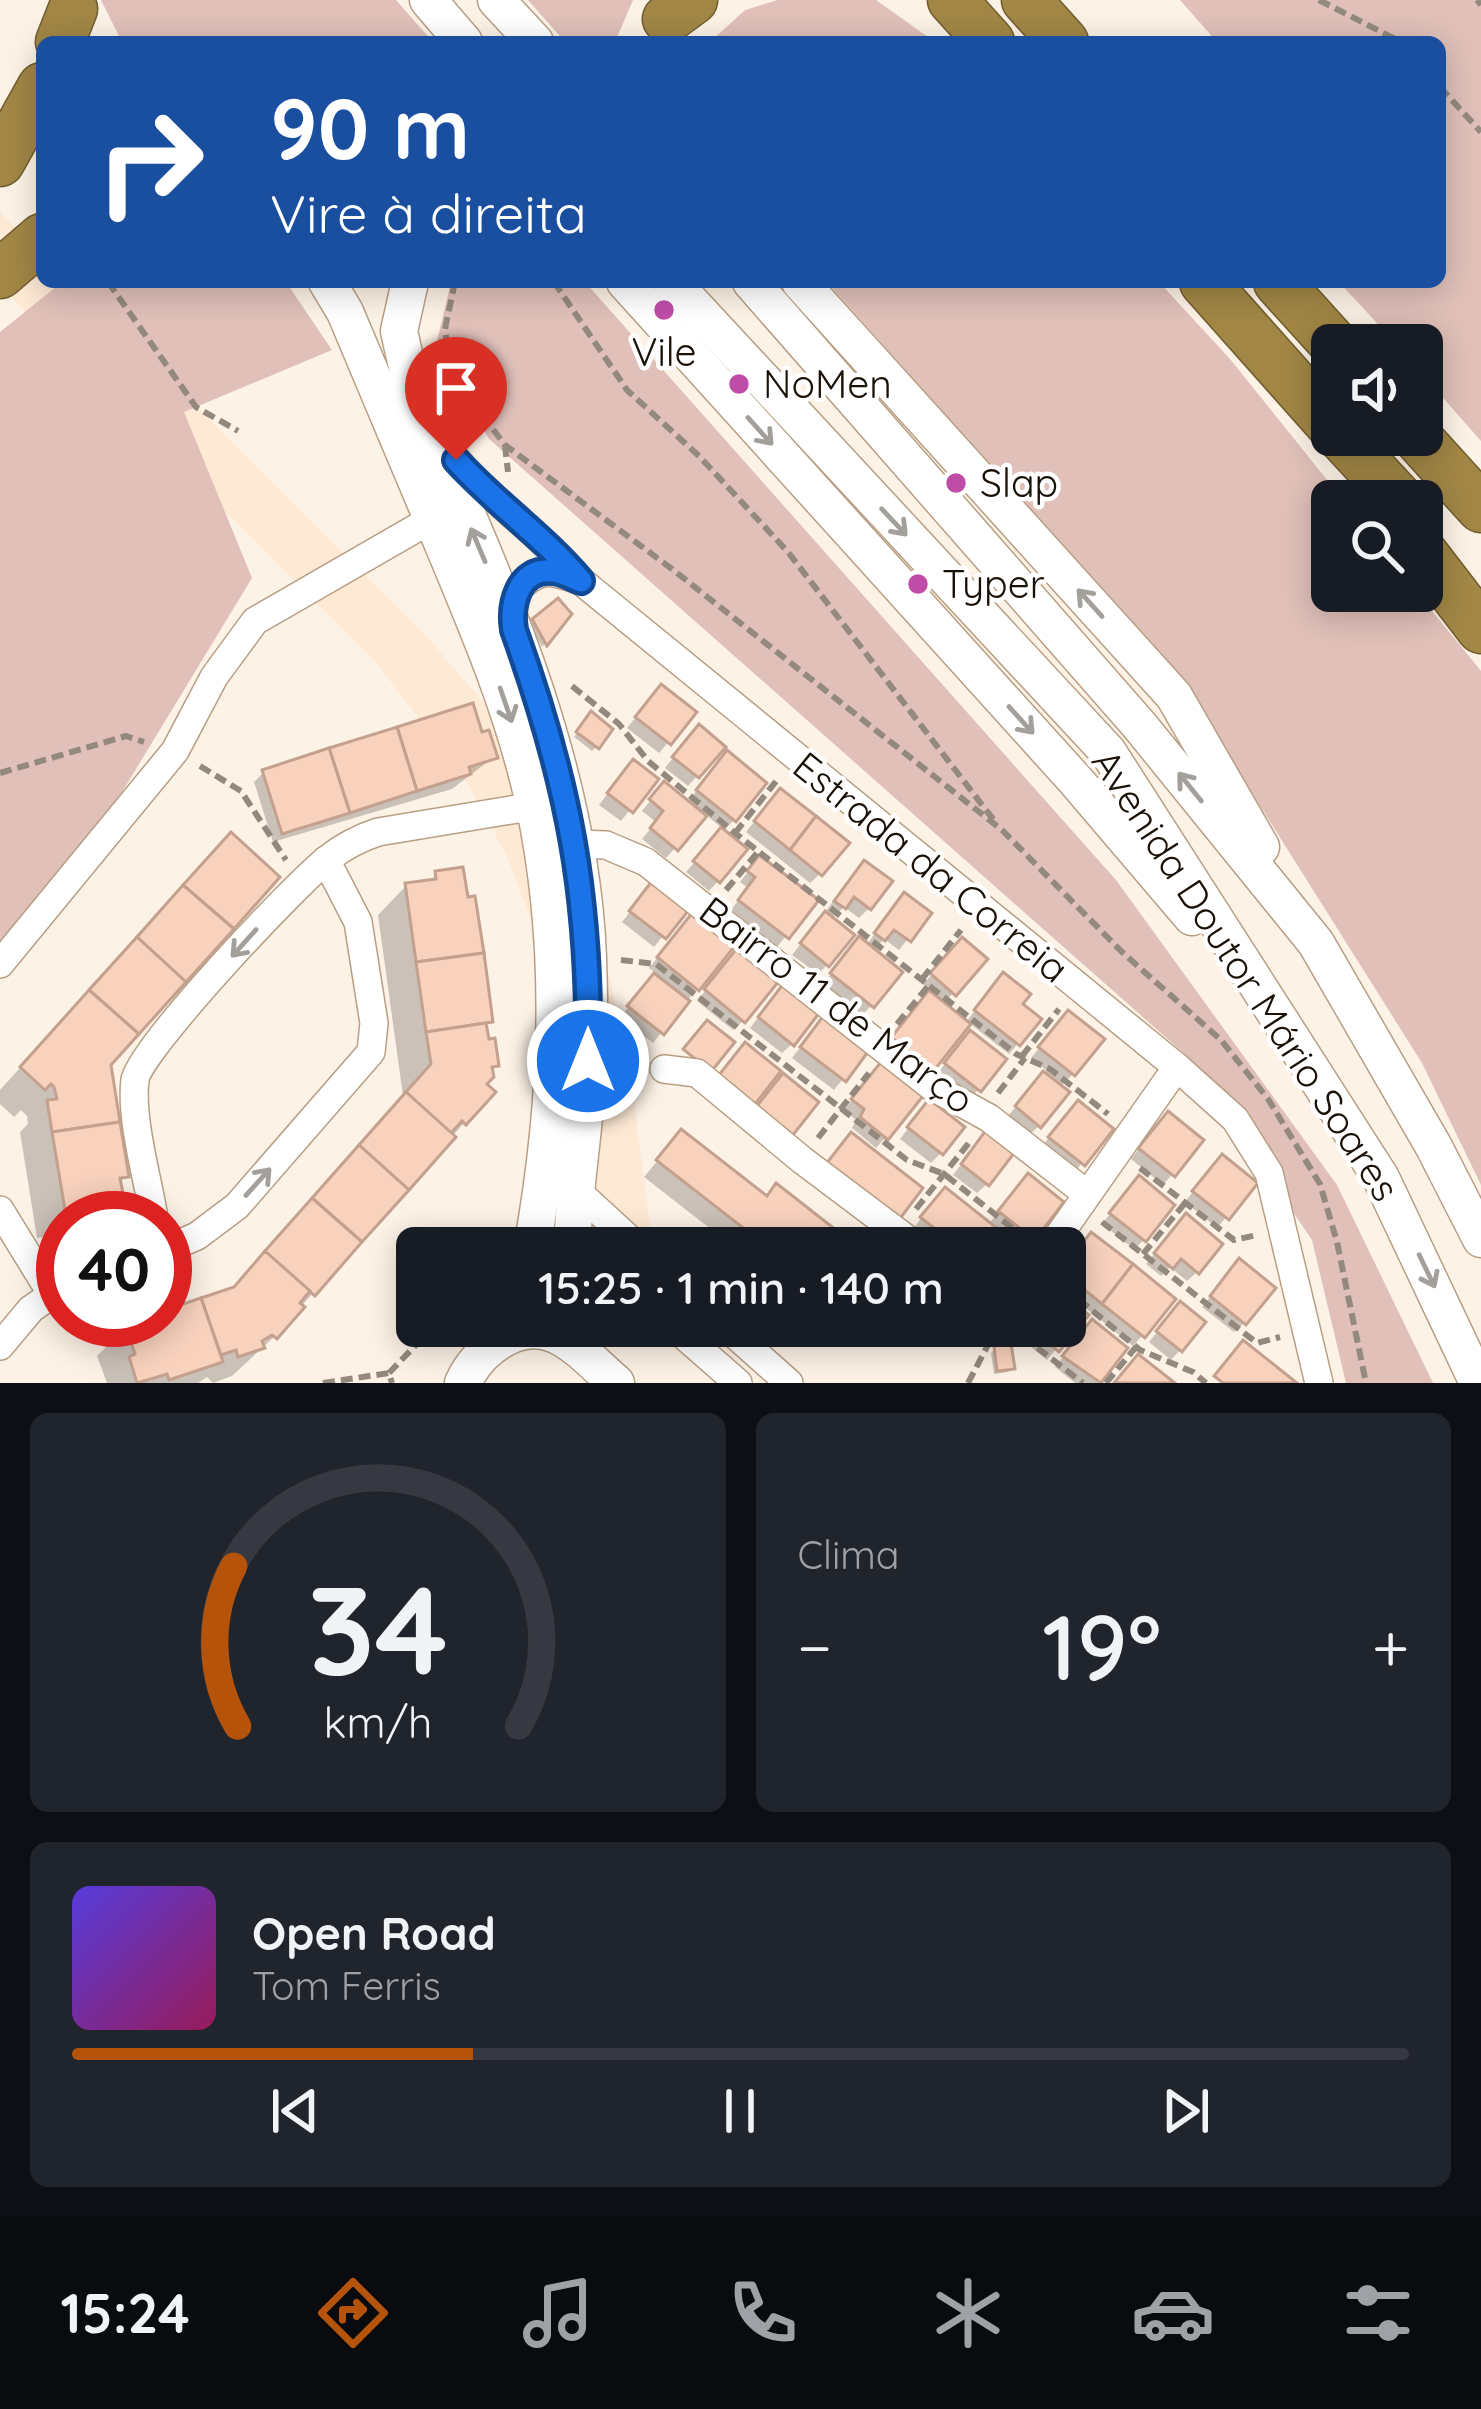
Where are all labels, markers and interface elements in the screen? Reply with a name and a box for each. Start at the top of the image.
text: 90 m [270,75,470,180]
icon: right [72,84,228,240]
text: Vire à direita [270,179,587,247]
marker: Vile [651,297,677,323]
map controls [1311,324,1443,612]
button: sound [1311,324,1443,456]
place label: Vile [632,327,696,376]
pin [405,337,507,460]
icon: arrive [423,355,489,421]
place label: NoMen [763,359,892,408]
marker: NoMen [726,371,752,397]
one-way arrow [746,416,773,446]
place label: Slap [980,458,1058,507]
marker: Slap [943,470,969,496]
button: search [1311,480,1443,612]
one-way arrow [880,507,908,536]
one-way arrow [466,528,487,565]
place label: Typer [942,559,1045,608]
marker: Typer [905,571,931,597]
one-way arrow [1077,588,1104,618]
one-way arrow [497,686,518,723]
one-way arrow [1007,705,1034,735]
street label: Avenida Doutor Mário Soares [1082,740,1411,1210]
street label: Estrada da Correia [784,741,1079,993]
one-way arrow [1176,772,1204,803]
street label: Bairro 11 de Março [690,885,984,1124]
one-way arrow [231,928,258,958]
position arrow [525,998,651,1124]
one-way arrow [244,1167,271,1198]
speed limit sign: 40 [36,1191,192,1347]
one-way arrow [1417,1252,1439,1288]
text: 15:25 · 1 min · 140 m [538,1259,944,1315]
text: Clima [798,1530,900,1579]
text: 34 [308,1550,448,1706]
text: 19° [1042,1590,1161,1703]
text: − [798,1605,832,1688]
text: + [1372,1605,1409,1688]
text: km/h [323,1694,432,1748]
text: Open Road [252,1905,496,1961]
text: Tom Ferris [252,1961,441,2010]
icon: previous [262,2078,328,2144]
icon: pause [707,2078,773,2144]
icon: next [1153,2078,1219,2144]
icon: directions [311,2271,395,2355]
icon: music [516,2271,600,2355]
icon: phone [721,2271,805,2355]
icon: climate [926,2271,1010,2355]
icon: car [1131,2271,1215,2355]
icon: filters [1336,2271,1420,2355]
text: 15:24 [61,2279,190,2347]

